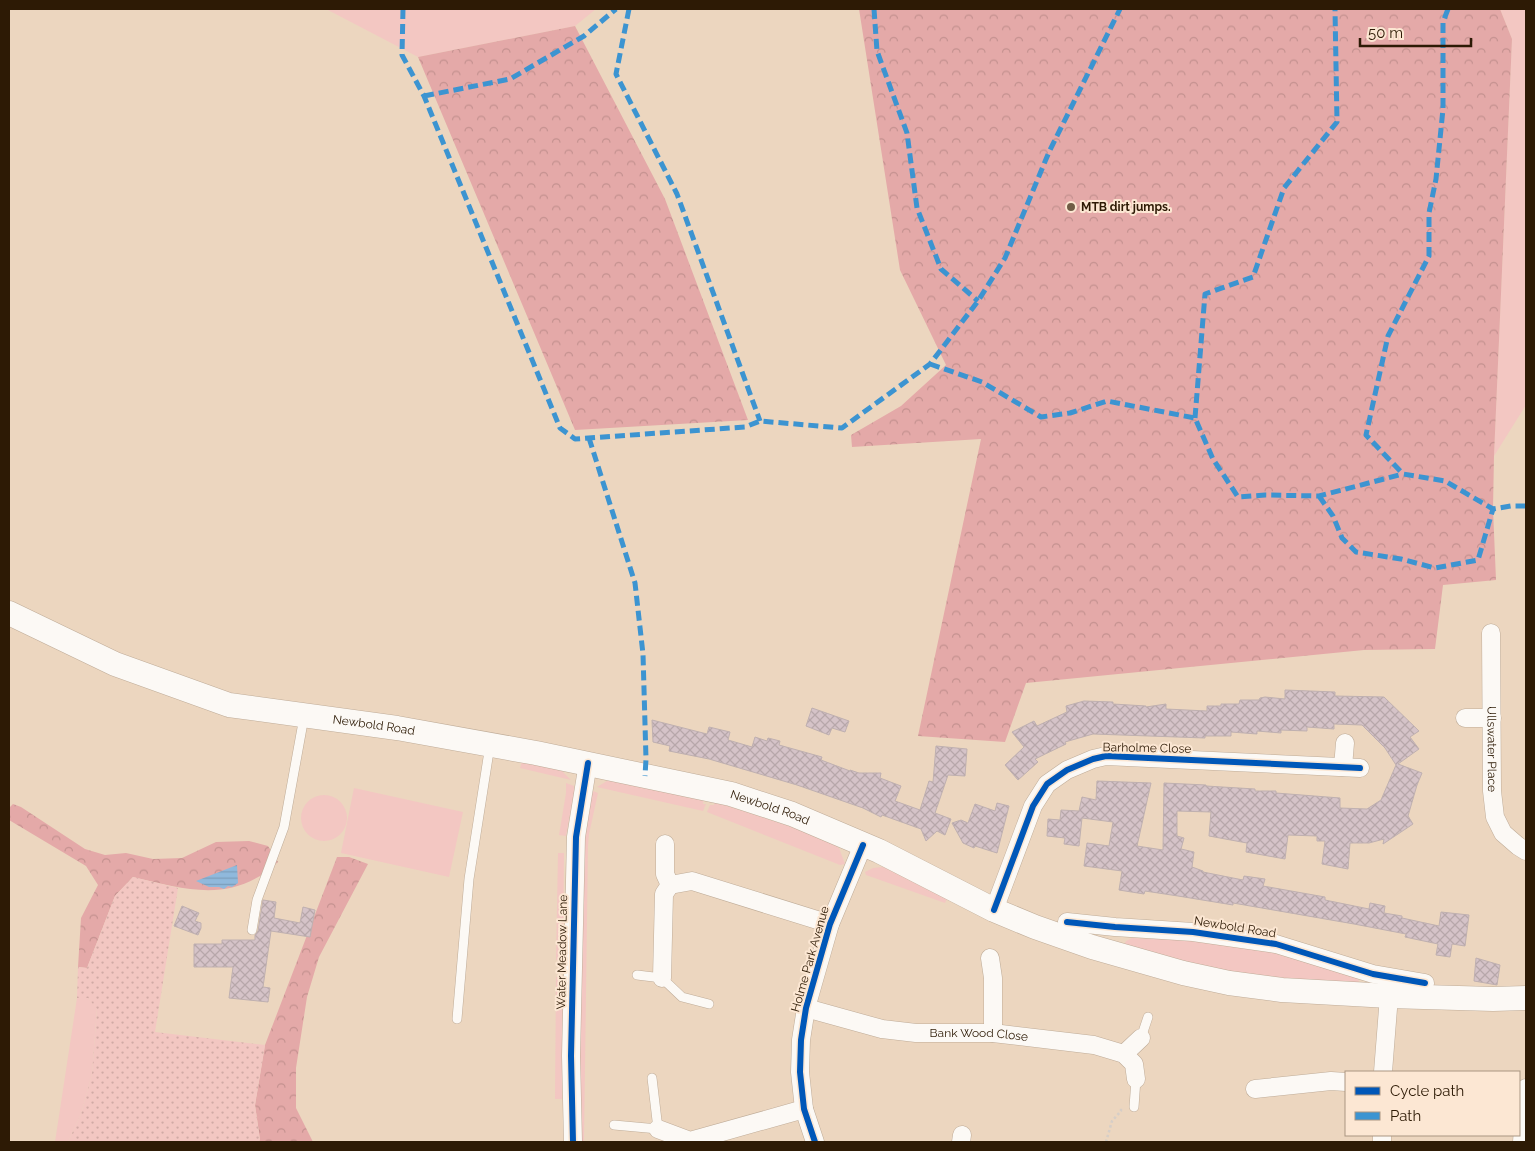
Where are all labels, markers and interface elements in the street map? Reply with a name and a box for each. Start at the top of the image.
scale bar [1360,15,1471,47]
text: 50 m [1368,24,1403,42]
place label: MTB dirt jumps. [1081,200,1171,214]
marker: MTB dirt jumps. [1065,201,1077,213]
street label: Ullswater Place [1484,706,1499,792]
street label: Newbold Road [332,712,416,738]
street label: Barholme Close [1103,740,1191,756]
street label: Newbold Road [729,787,812,828]
street label: Water Meadow Lane [554,894,570,1010]
street label: Holme Park Avenue [788,904,832,1014]
street label: Newbold Road [1193,914,1277,940]
street label: Bank Wood Close [930,1026,1029,1044]
legend [1345,1071,1520,1136]
text: Cycle path [1390,1082,1464,1100]
text: Path [1390,1107,1421,1125]

